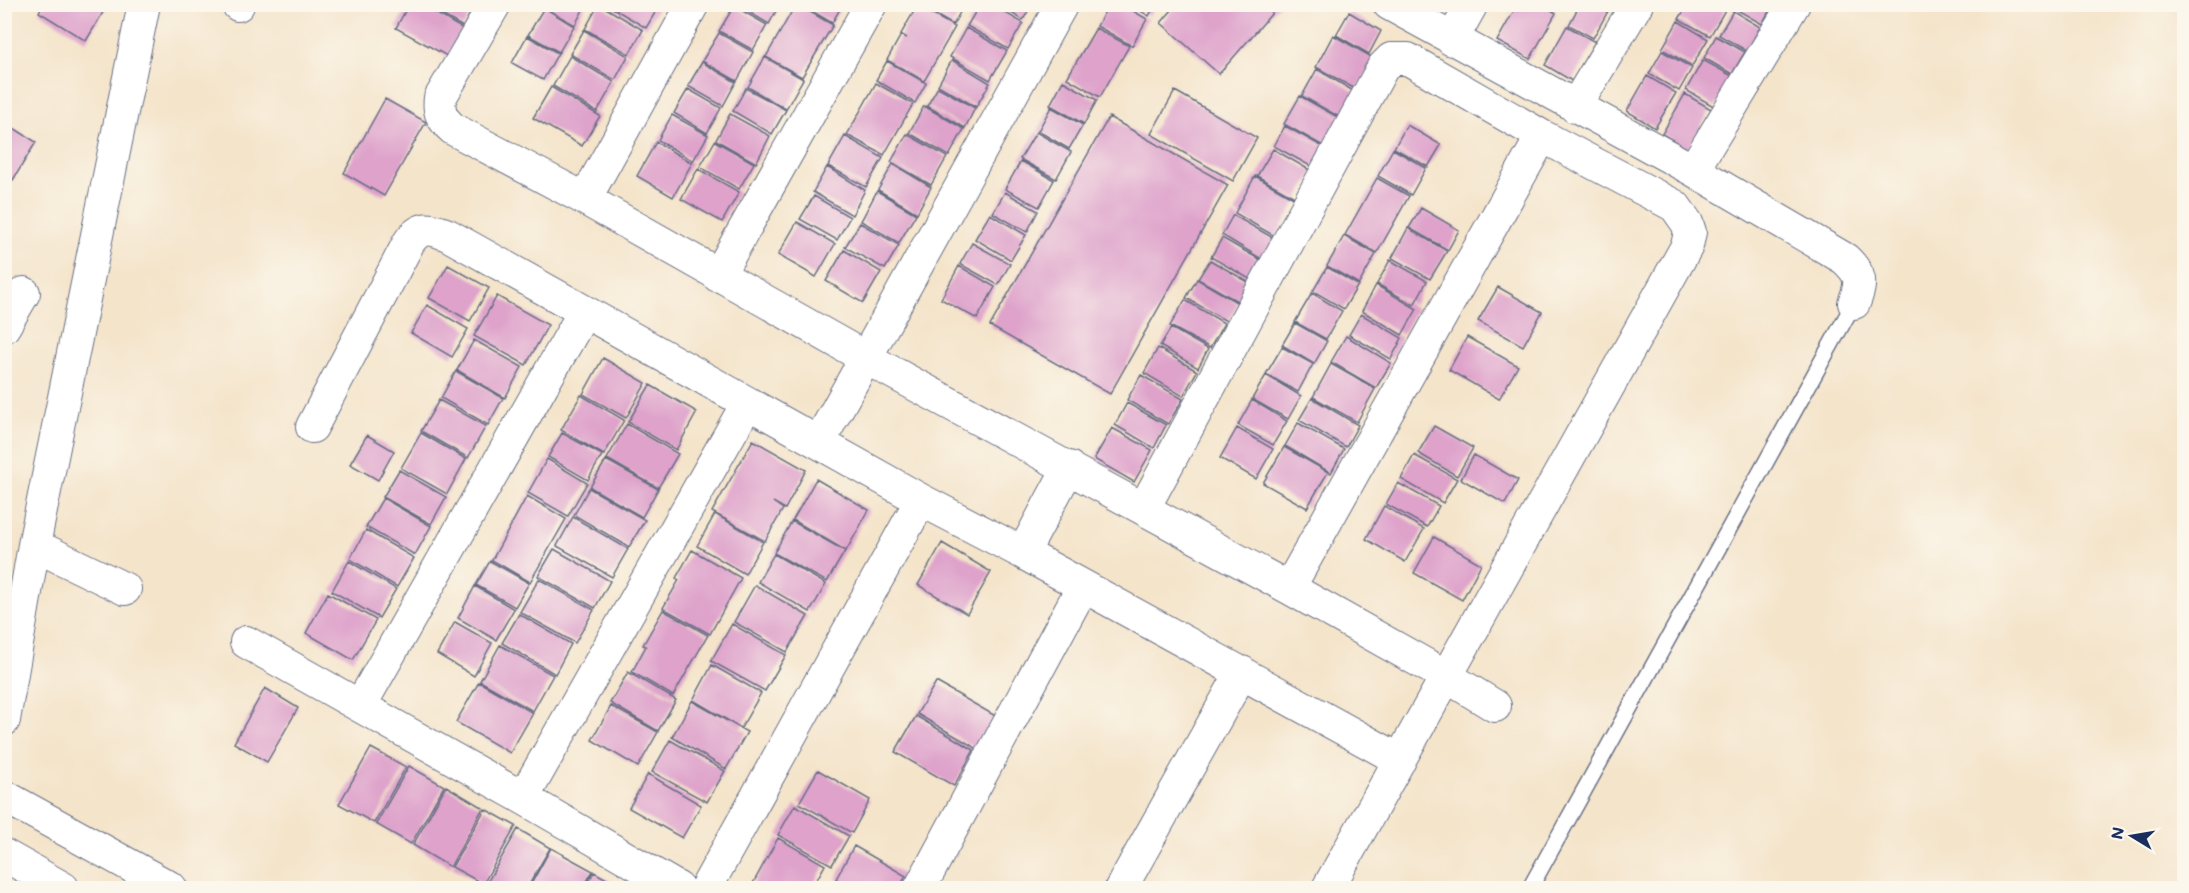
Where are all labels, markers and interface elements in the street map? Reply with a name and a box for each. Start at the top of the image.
north arrow [2102,806,2162,866]
text: N [2105,825,2128,841]

